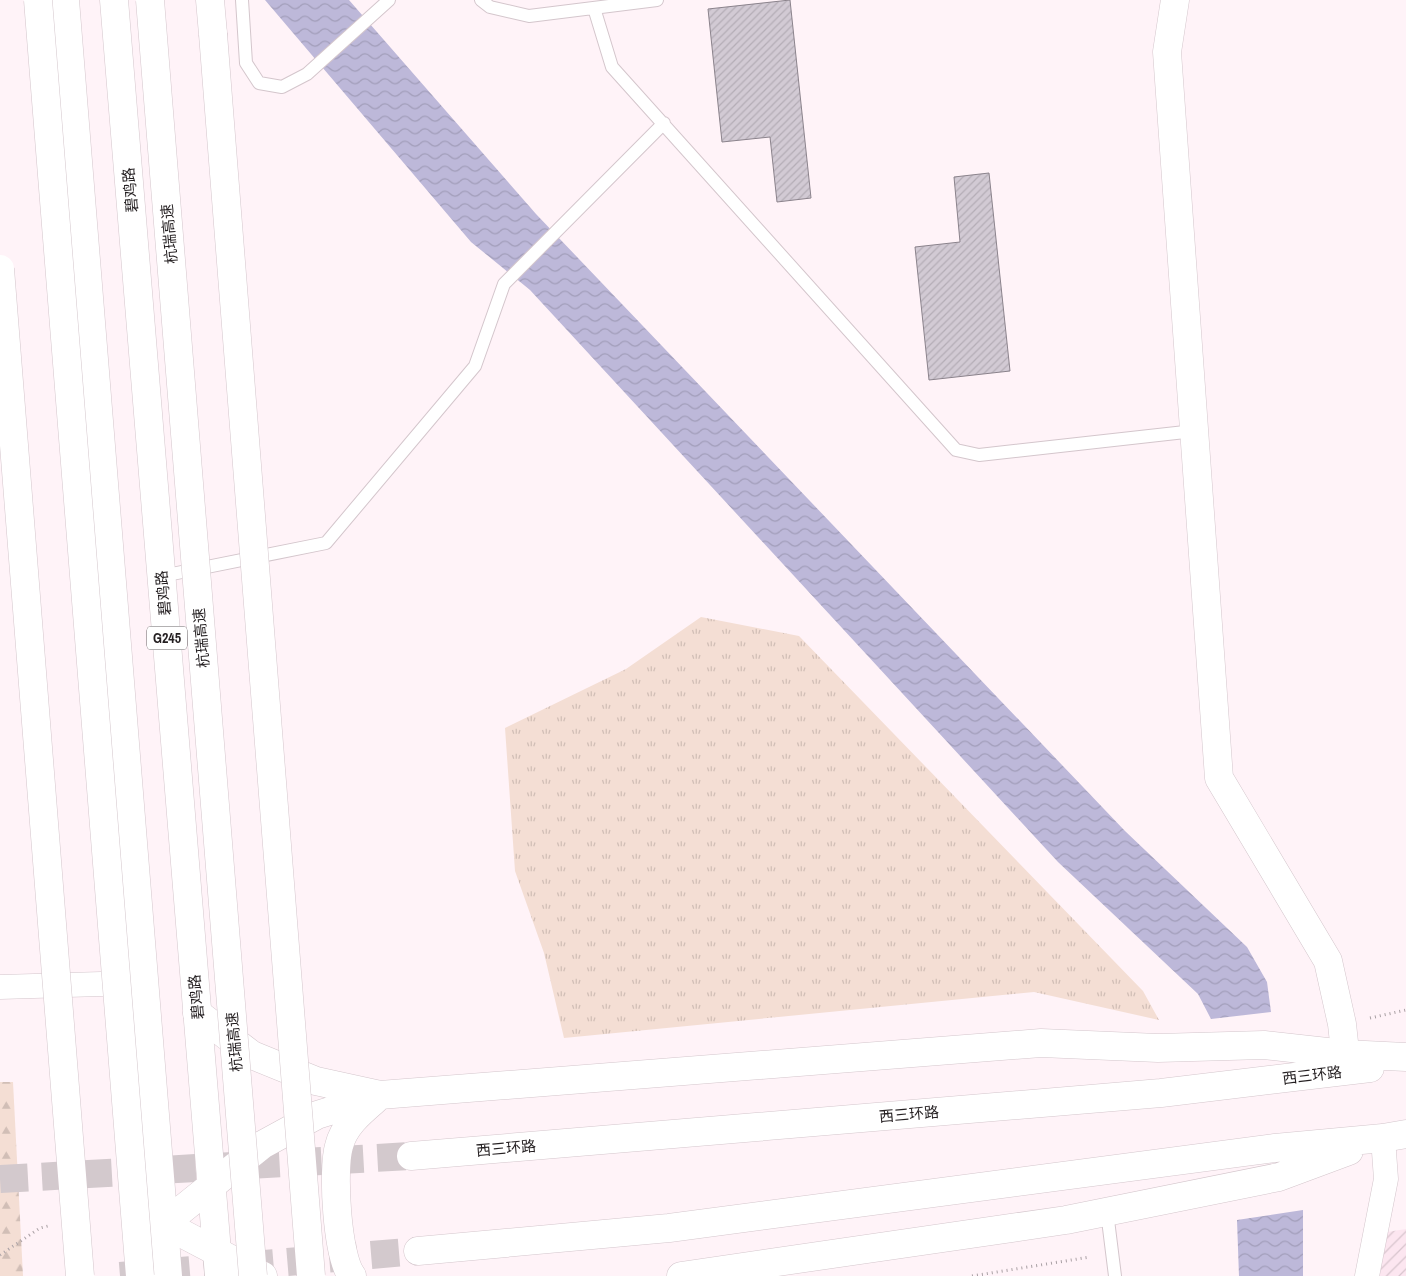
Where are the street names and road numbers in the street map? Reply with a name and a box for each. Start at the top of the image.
street label: 碧鸡路 [118,167,142,213]
street label: 杭瑞高速 [156,203,182,265]
street label: 碧鸡路 [151,570,175,616]
street label: 杭瑞高速 [188,607,214,669]
road number: G245 [147,626,187,650]
street label: 碧鸡路 [184,974,208,1020]
street label: 杭瑞高速 [221,1011,247,1073]
street label: 西三环路 [1281,1061,1343,1089]
street label: 西三环路 [878,1101,940,1127]
street label: 西三环路 [475,1135,537,1161]

